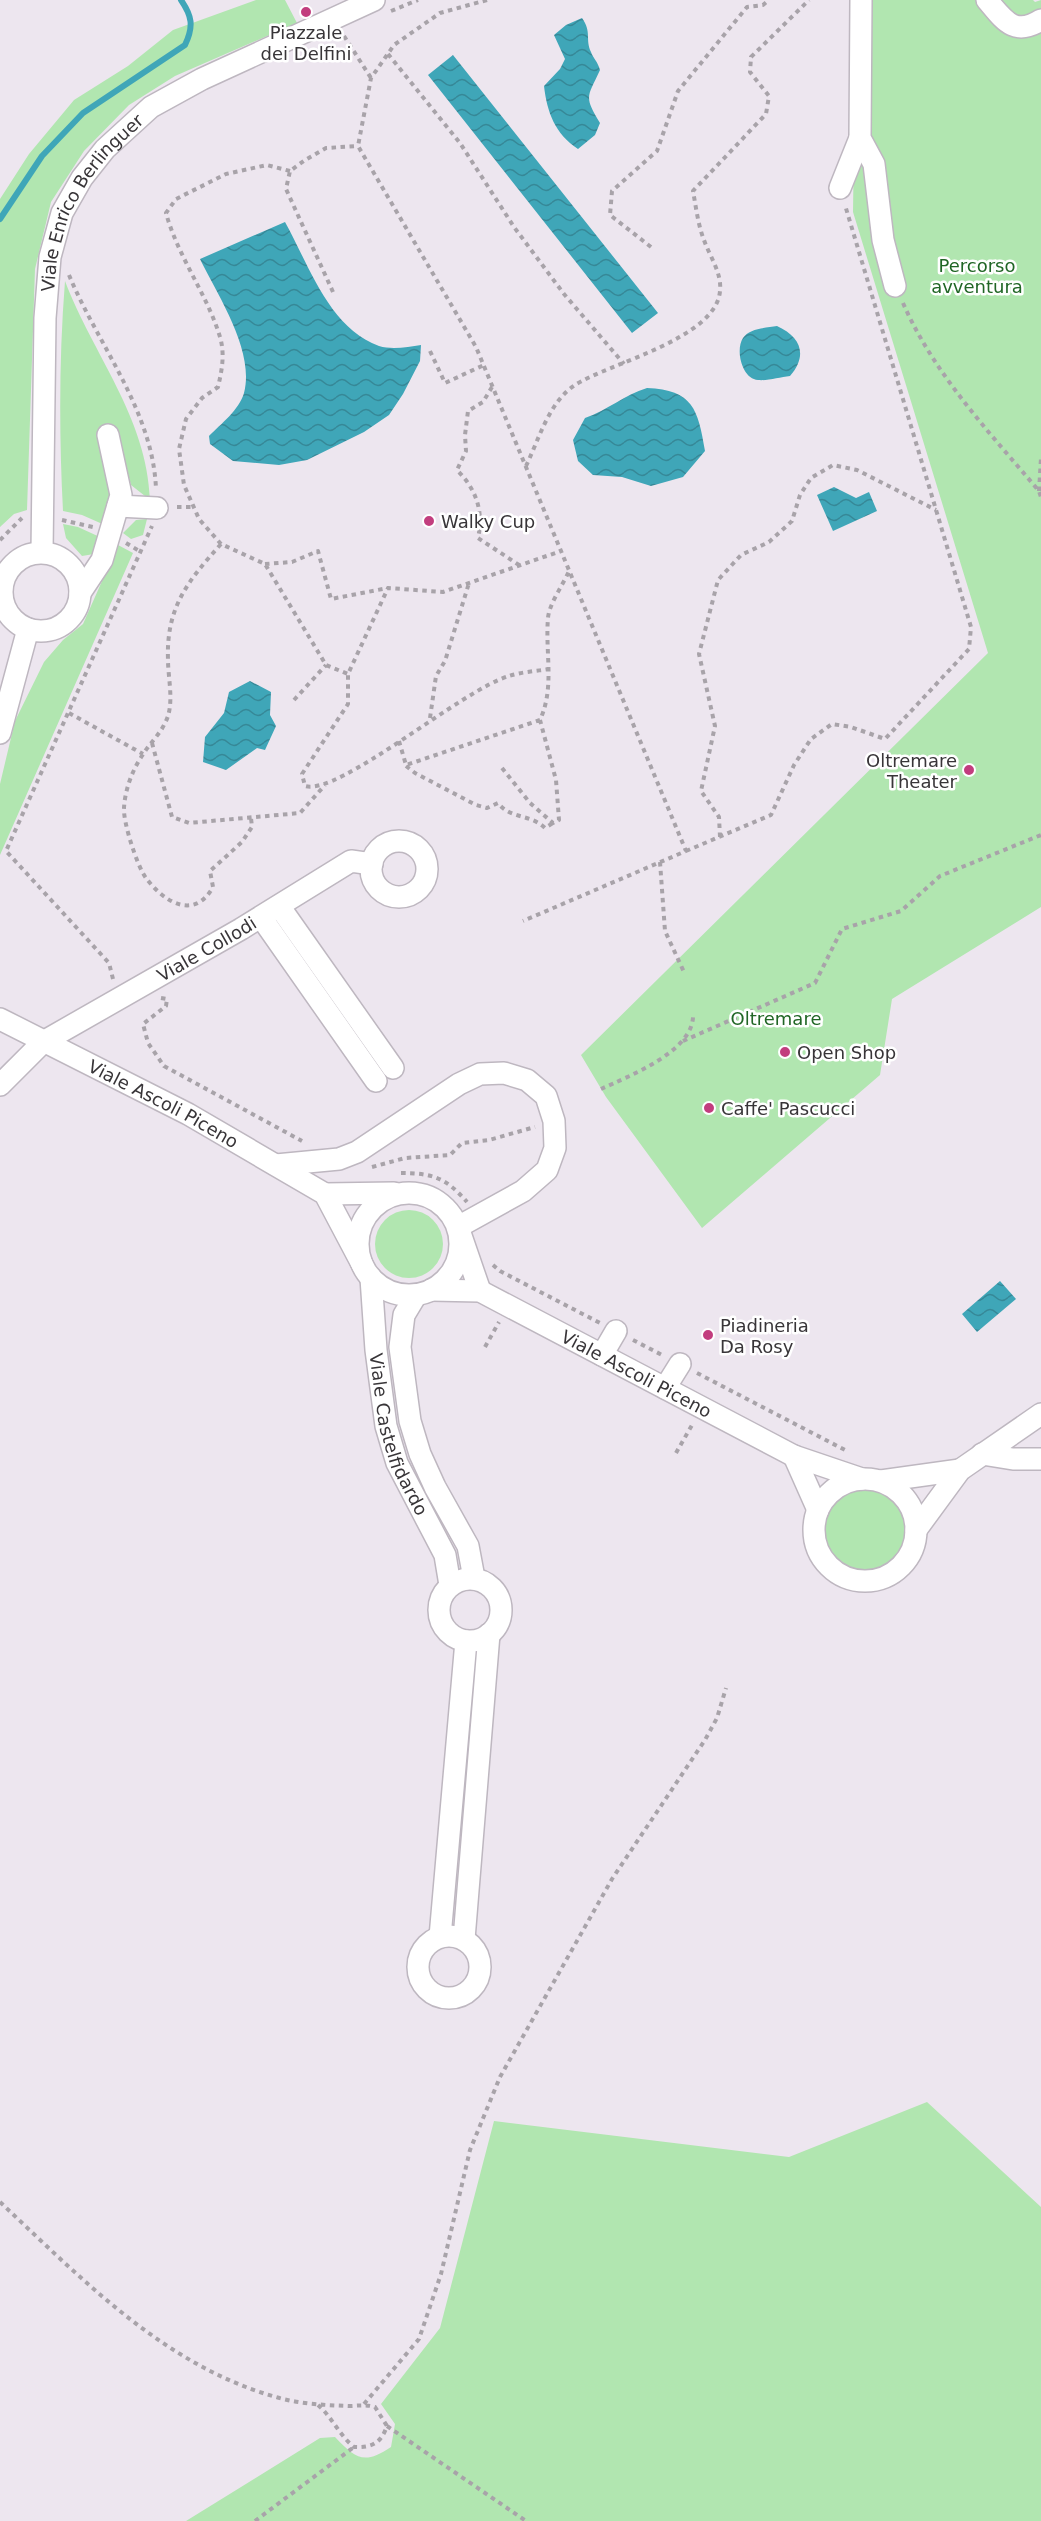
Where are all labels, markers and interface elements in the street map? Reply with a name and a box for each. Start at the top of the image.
marker: Piazzale dei Delfini [299,5,313,19]
place label: Piazzale dei Delfini [261,22,351,64]
street label: Viale Enrico Berlinguer [37,109,148,293]
park label: Percorso avventura [931,255,1023,297]
place label: Walky Cup [441,511,535,532]
marker: Walky Cup [422,514,436,528]
place label: Oltremare Theater [866,750,958,792]
marker: Oltremare Theater [962,763,976,777]
street label: Viale Collodi [153,912,260,985]
park label: Oltremare [731,1008,821,1029]
place label: Open Shop [797,1042,896,1063]
marker: Open Shop [778,1045,792,1059]
street label: Viale Ascoli Piceno [85,1055,242,1152]
place label: Caffe' Pascucci [721,1098,855,1119]
marker: Caffe' Pascucci [702,1101,716,1115]
place label: Piadineria Da Rosy [720,1315,809,1357]
street label: Viale Ascoli Piceno [558,1325,716,1421]
marker: Piadineria Da Rosy [701,1328,715,1342]
street label: Viale Castelfidardo [366,1352,433,1519]

